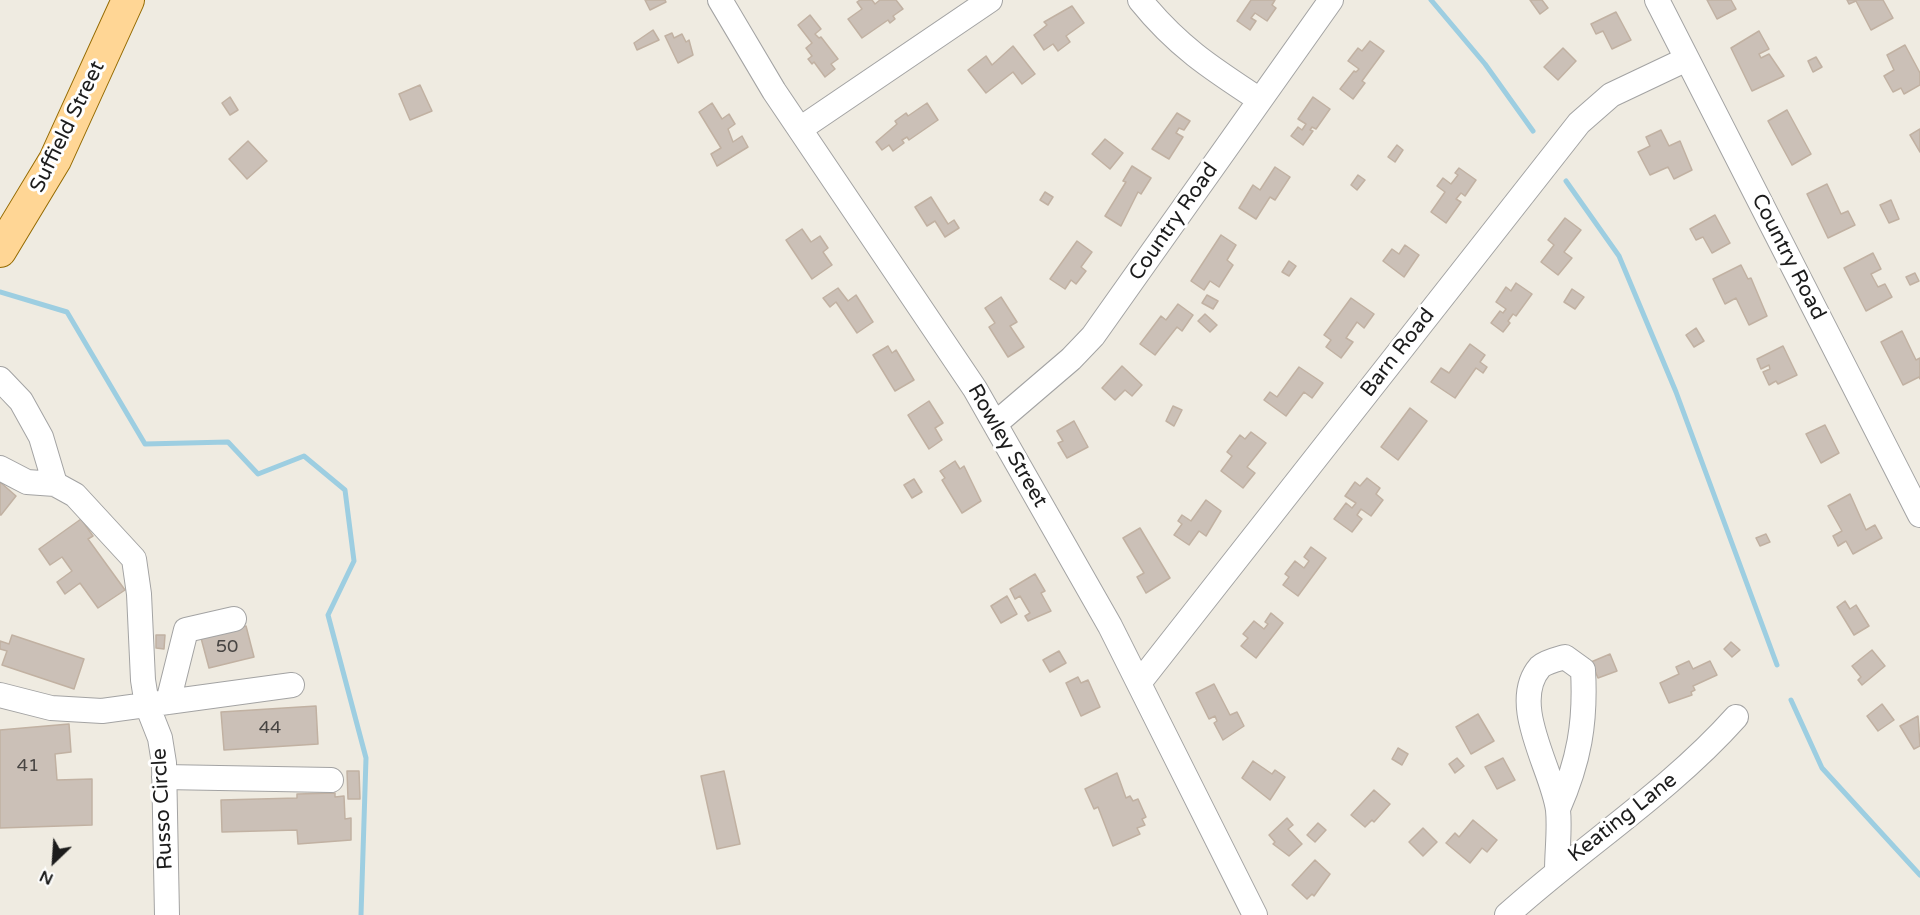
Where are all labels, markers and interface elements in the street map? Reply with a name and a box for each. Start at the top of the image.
street label: Suffield Street [25,57,111,197]
street label: Country Road [1124,158,1224,286]
street label: Country Road [1745,190,1831,324]
street label: Barn Road [1356,304,1440,402]
street label: Rowley Street [962,380,1052,512]
house number: 50 [216,636,238,658]
house number: 44 [259,717,281,739]
street label: Russo Circle [147,747,179,871]
house number: 41 [17,755,39,777]
street label: Keating Lane [1564,768,1682,868]
north arrow [24,831,84,891]
text: N [36,866,56,889]

